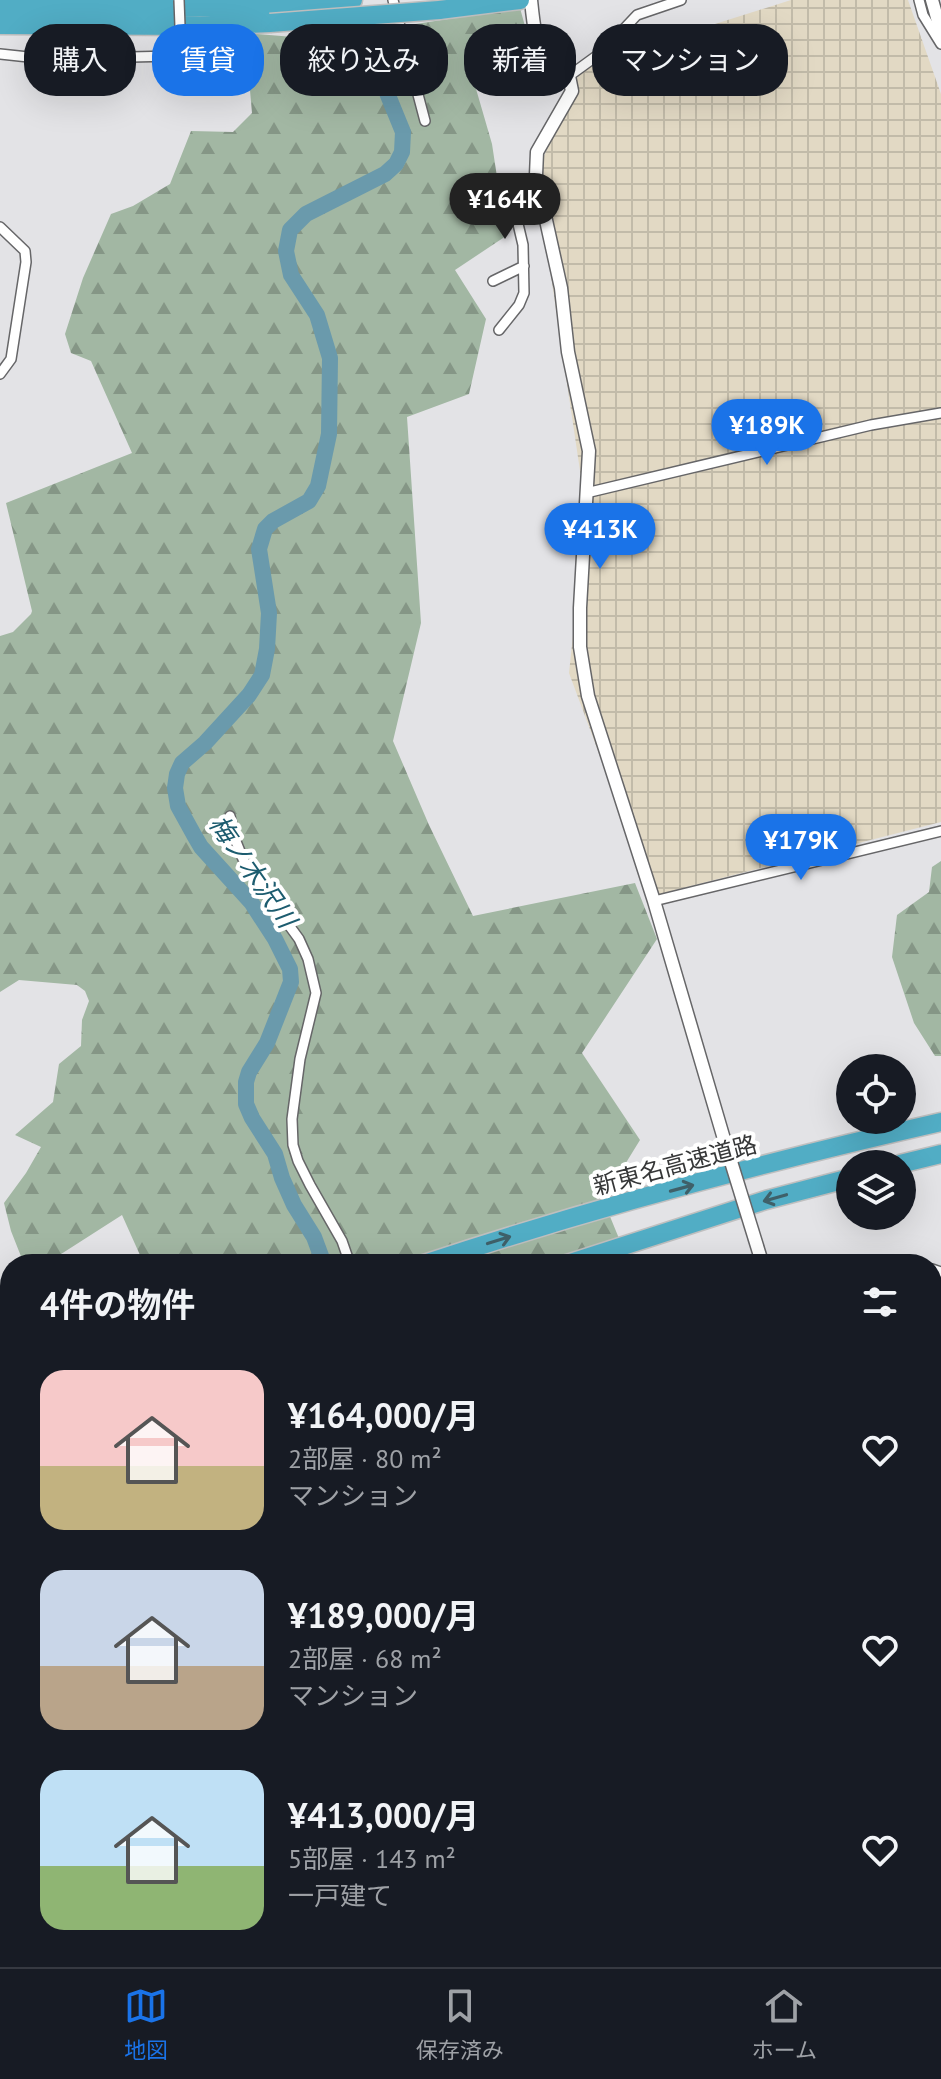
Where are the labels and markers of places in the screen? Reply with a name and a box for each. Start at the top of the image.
pin: ¥164K [449,173,561,241]
pin: ¥189K [711,399,823,467]
pin: ¥413K [544,503,656,571]
pin: ¥179K [745,814,857,882]

